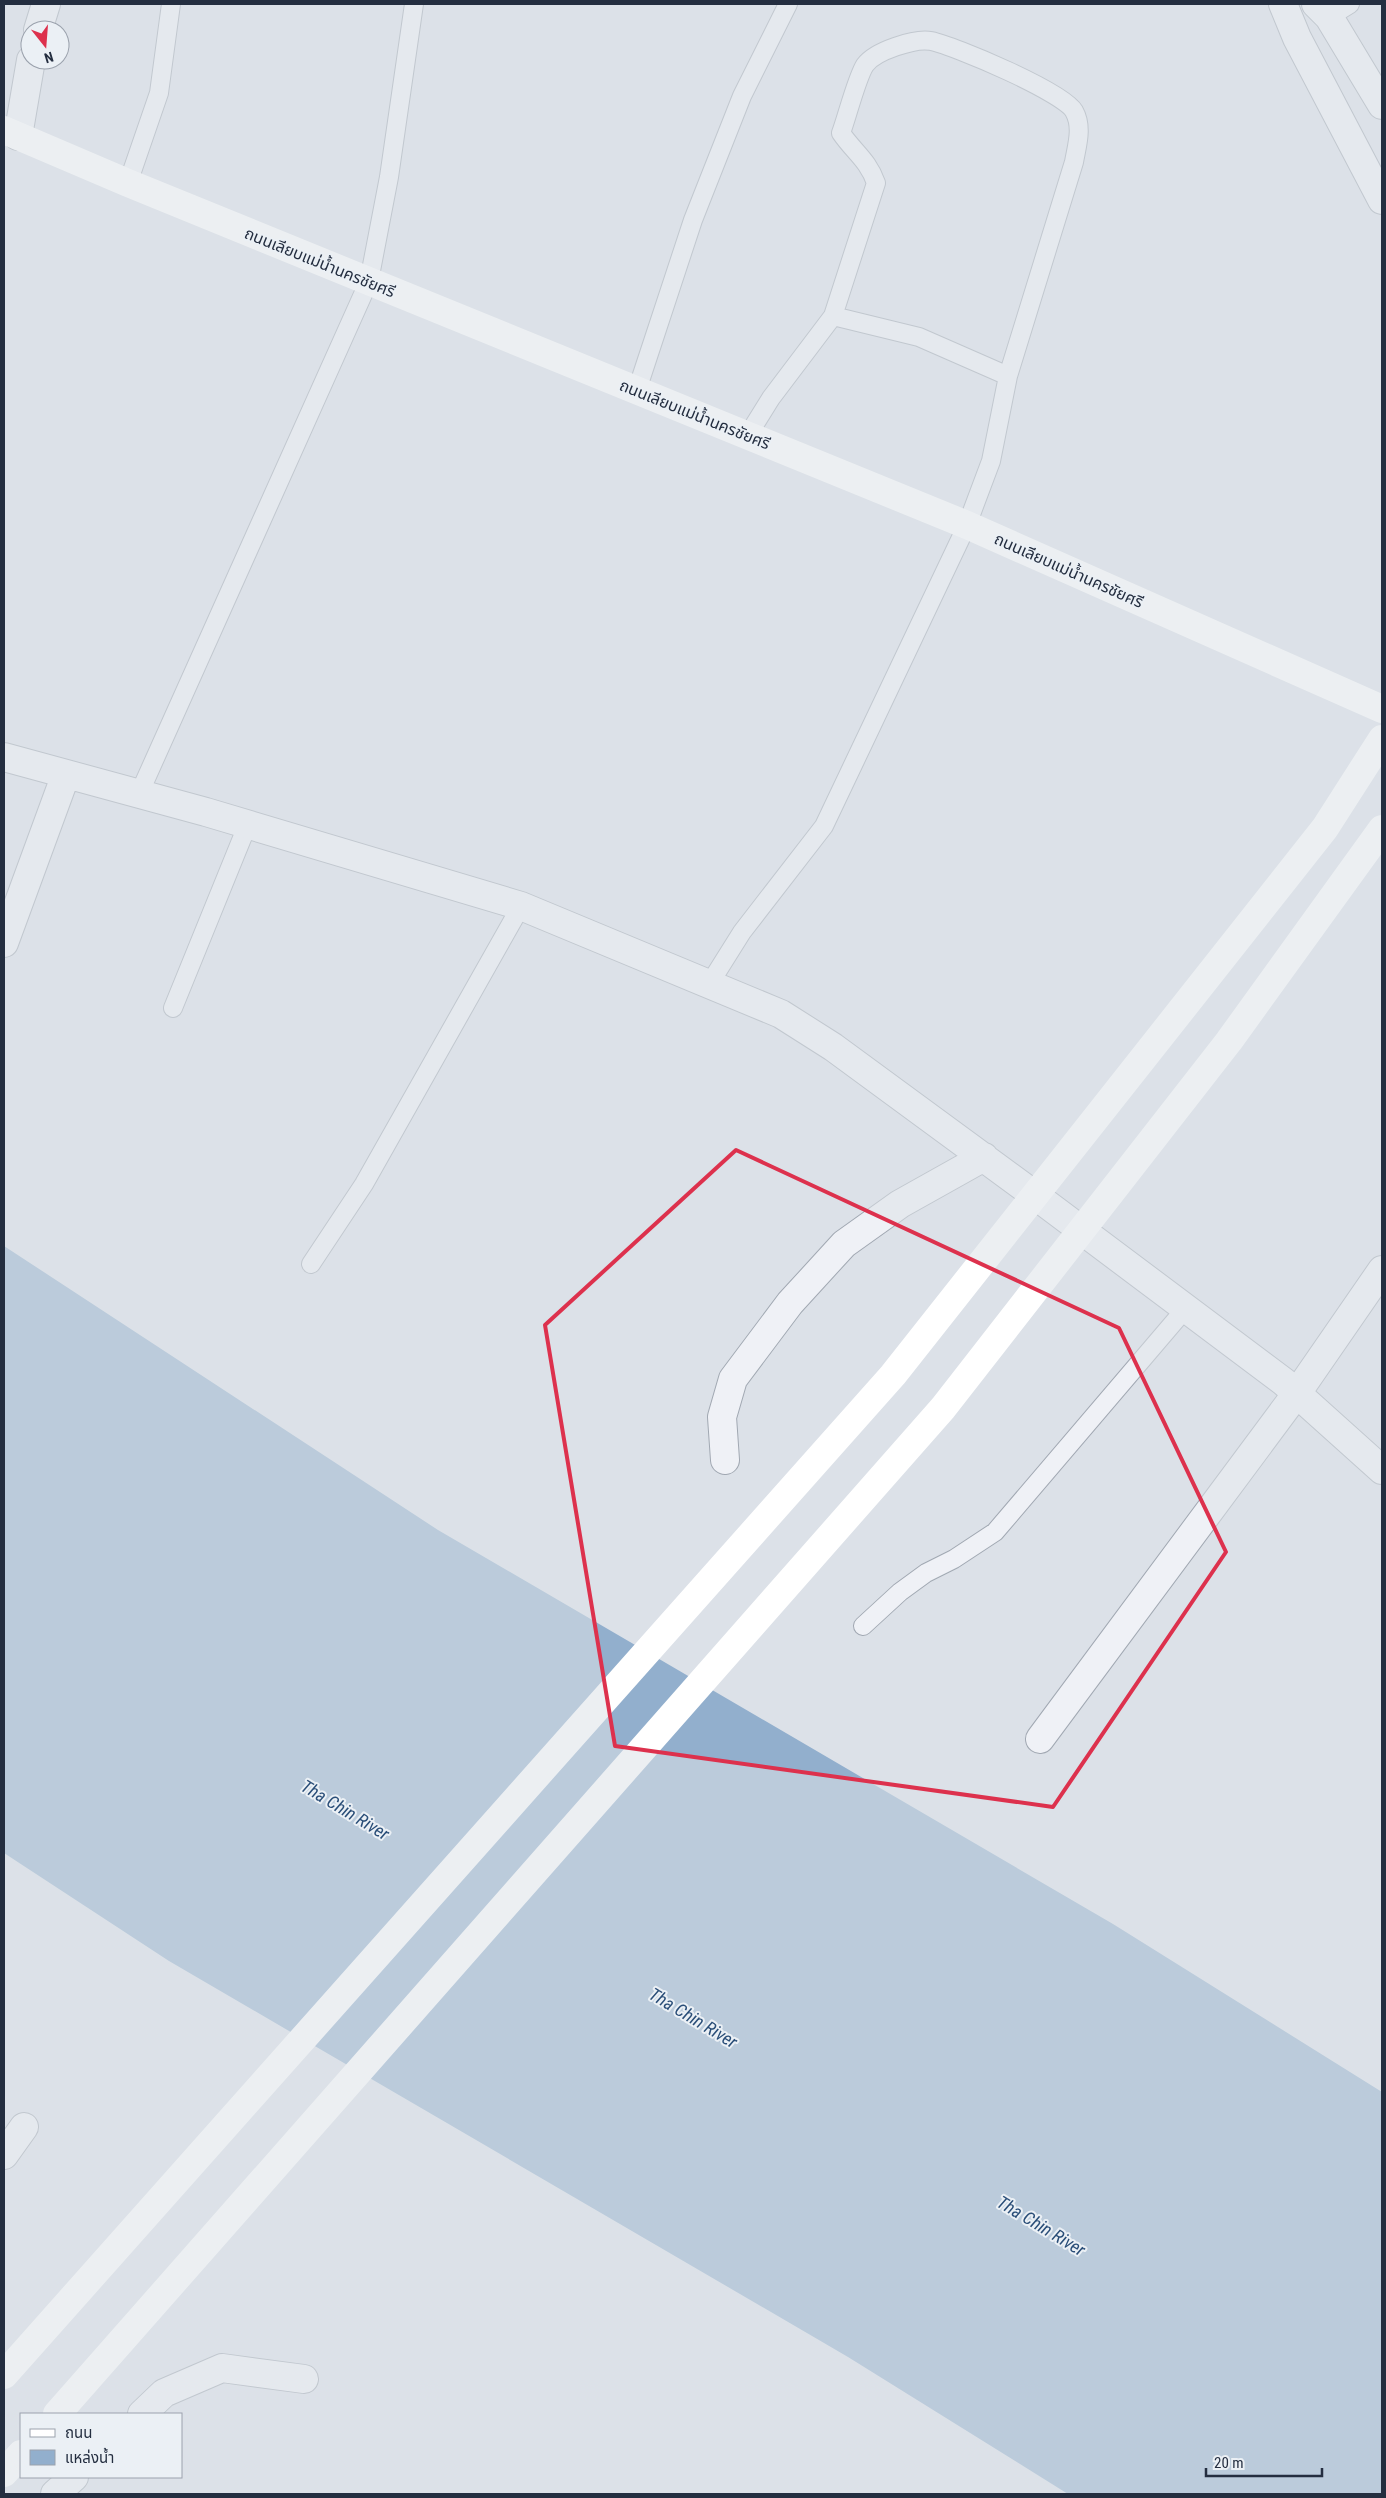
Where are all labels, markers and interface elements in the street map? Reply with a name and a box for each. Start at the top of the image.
north arrow [20,20,70,70]
text: N [42,49,55,66]
street label: ถนนเลียบแม่น้ำนครชัยศรี [242,222,399,301]
street label: ถนนเลียบแม่น้ำนครชัยศรี [617,374,774,453]
street label: ถนนเลียบแม่น้ำนครชัยศรี [991,527,1147,612]
water label: Tha Chin River [297,1775,394,1844]
water label: Tha Chin River [645,1983,742,2052]
water label: Tha Chin River [993,2191,1090,2260]
legend [20,2413,182,2478]
text: ถนน [65,2424,92,2442]
scale bar [1206,2446,1322,2478]
text: แหล่งน้ำ [65,2447,114,2467]
text: 20 m [1214,2454,1244,2472]

